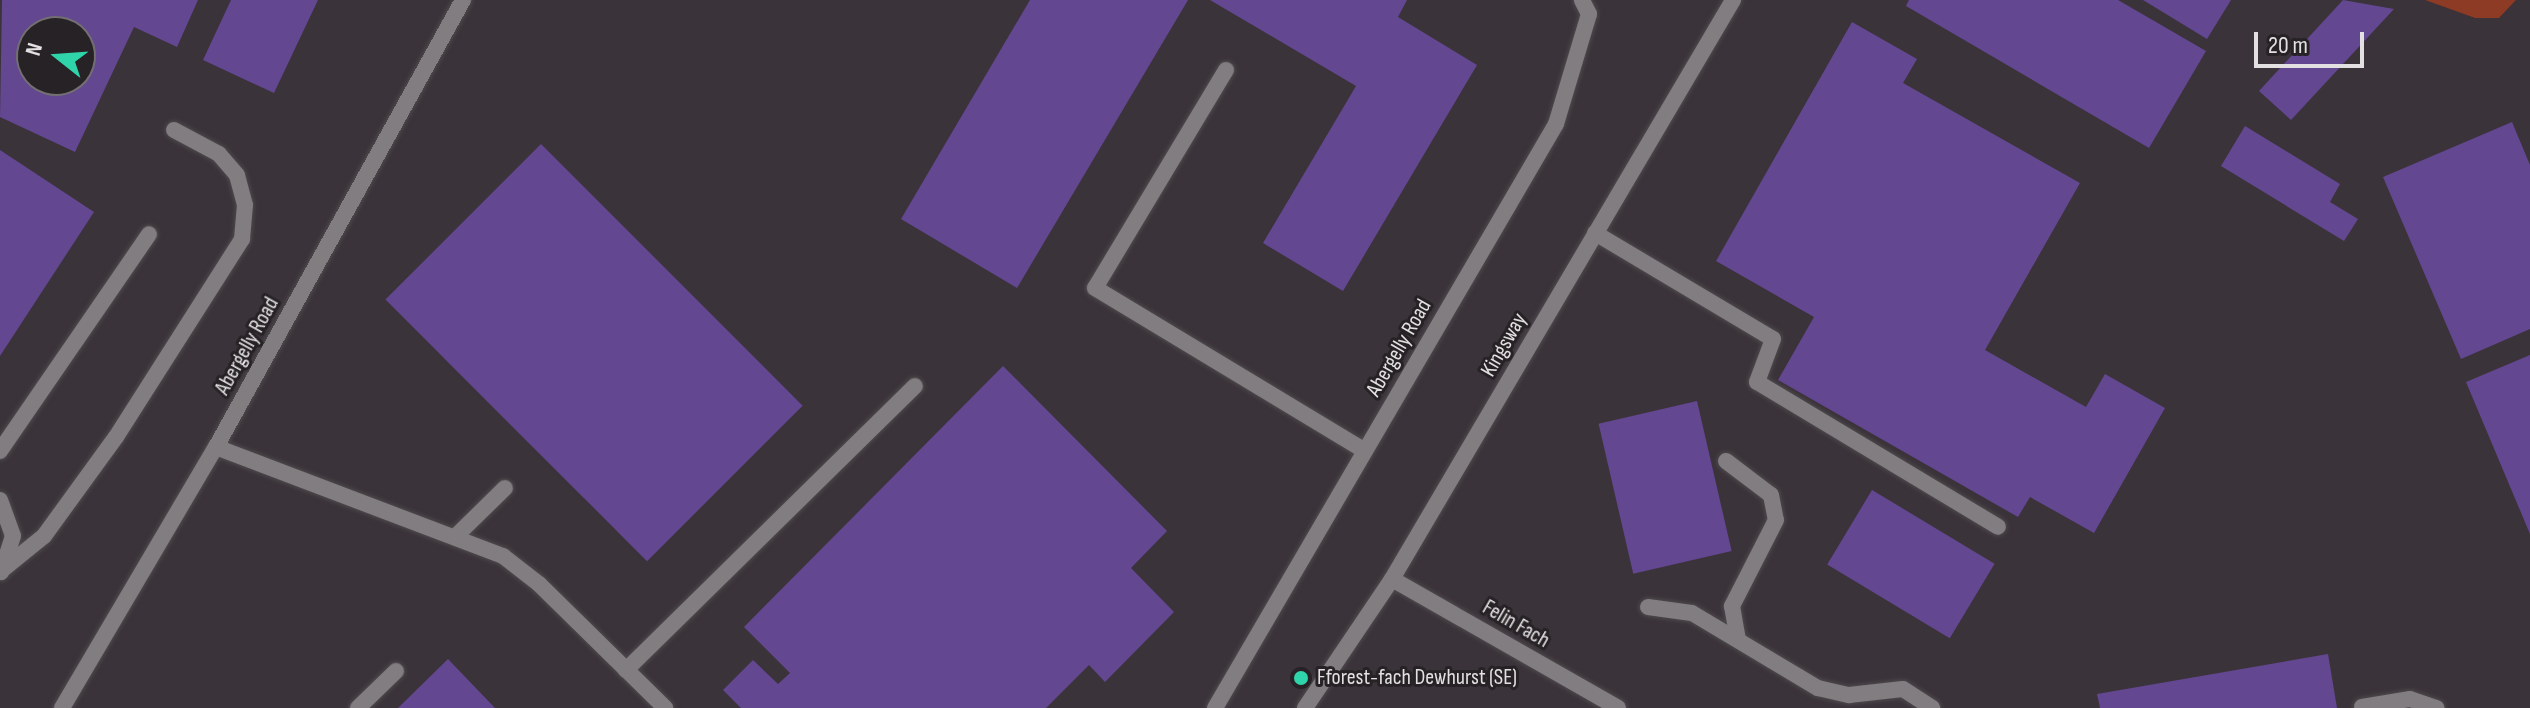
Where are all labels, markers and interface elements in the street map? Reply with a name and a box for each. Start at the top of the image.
north arrow [16,16,96,96]
scale bar [2258,16,2368,66]
text: 20 m [2268,31,2308,60]
text: N [20,40,49,59]
street label: Abergelly Road [209,292,285,400]
street label: Abergelly Road [1361,295,1437,401]
street label: Kingsway [1475,308,1533,382]
street label: Felin Fach [1478,594,1554,654]
place label: Fforest-fach Dewhurst (SE) [1317,665,1517,691]
marker: Fforest-fach Dewhurst (SE) [1292,669,1310,687]

